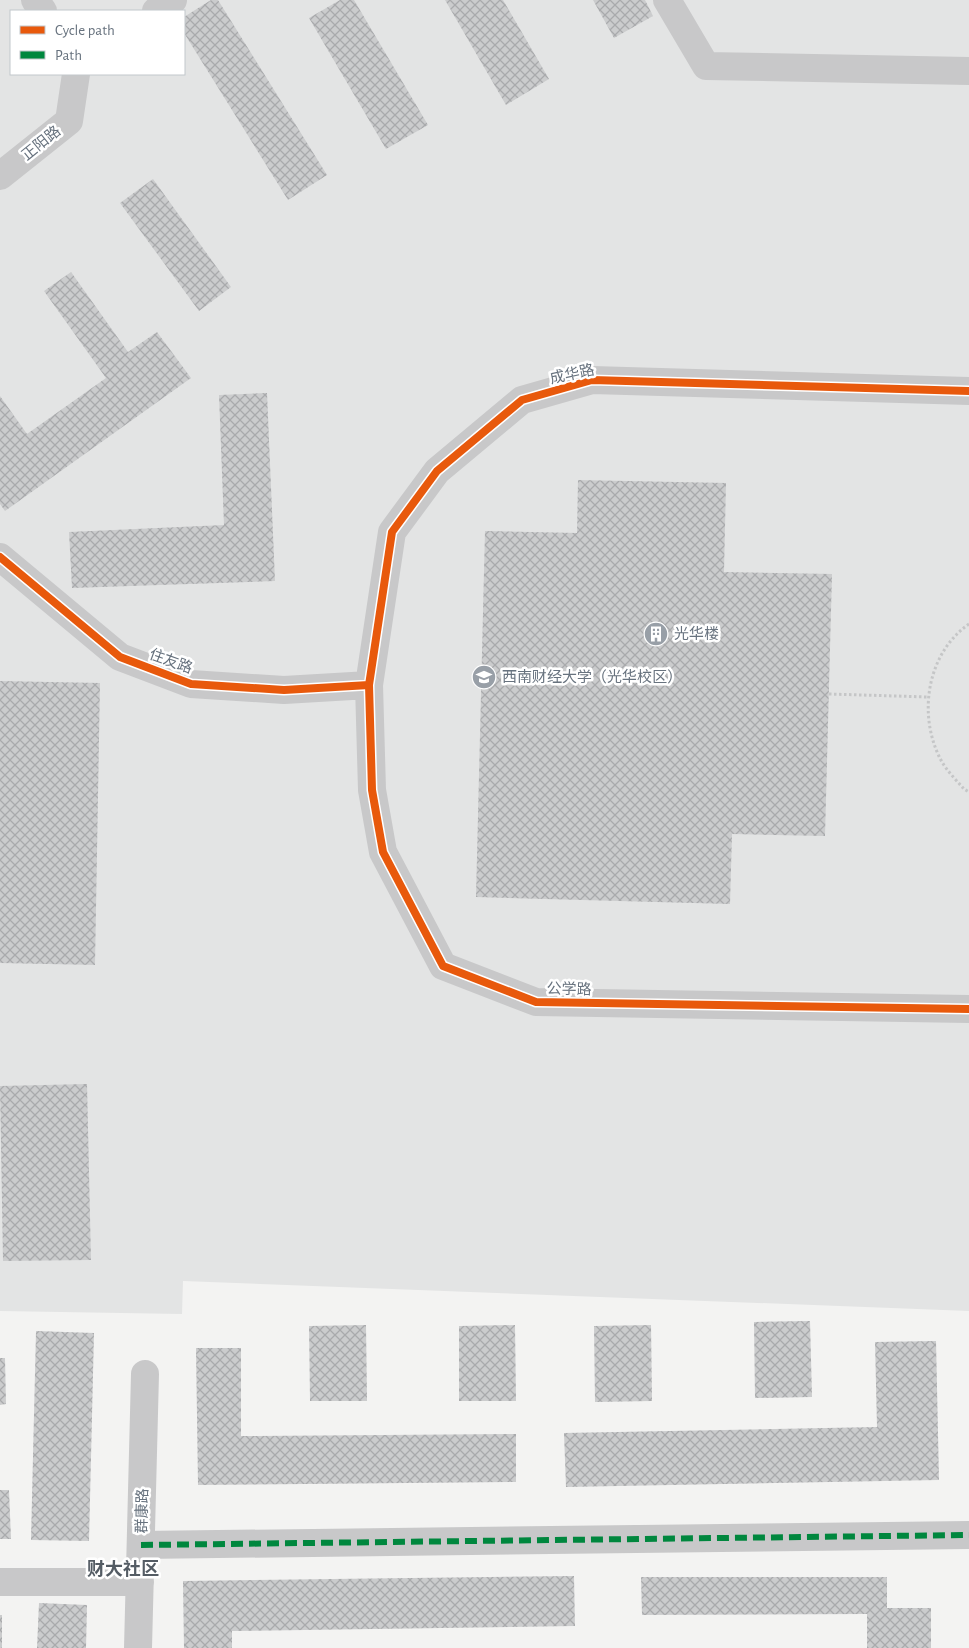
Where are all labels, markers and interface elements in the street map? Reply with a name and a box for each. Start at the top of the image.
legend [10,10,185,75]
text: Cycle path [55,23,115,38]
text: Path [55,48,82,63]
street label: 正阳路 [18,123,64,163]
street label: 成华路 [548,361,596,387]
building icon: 光华楼 [643,621,669,647]
place label: 光华楼 [674,625,719,642]
street label: 住友路 [147,646,195,676]
school or university icon: 西南财经大学（光华校区） [471,664,497,690]
place label: 西南财经大学（光华校区） [502,668,682,685]
street label: 公学路 [546,981,592,997]
street label: 群康路 [134,1488,150,1534]
district label: 财大社区 [87,1559,159,1579]

